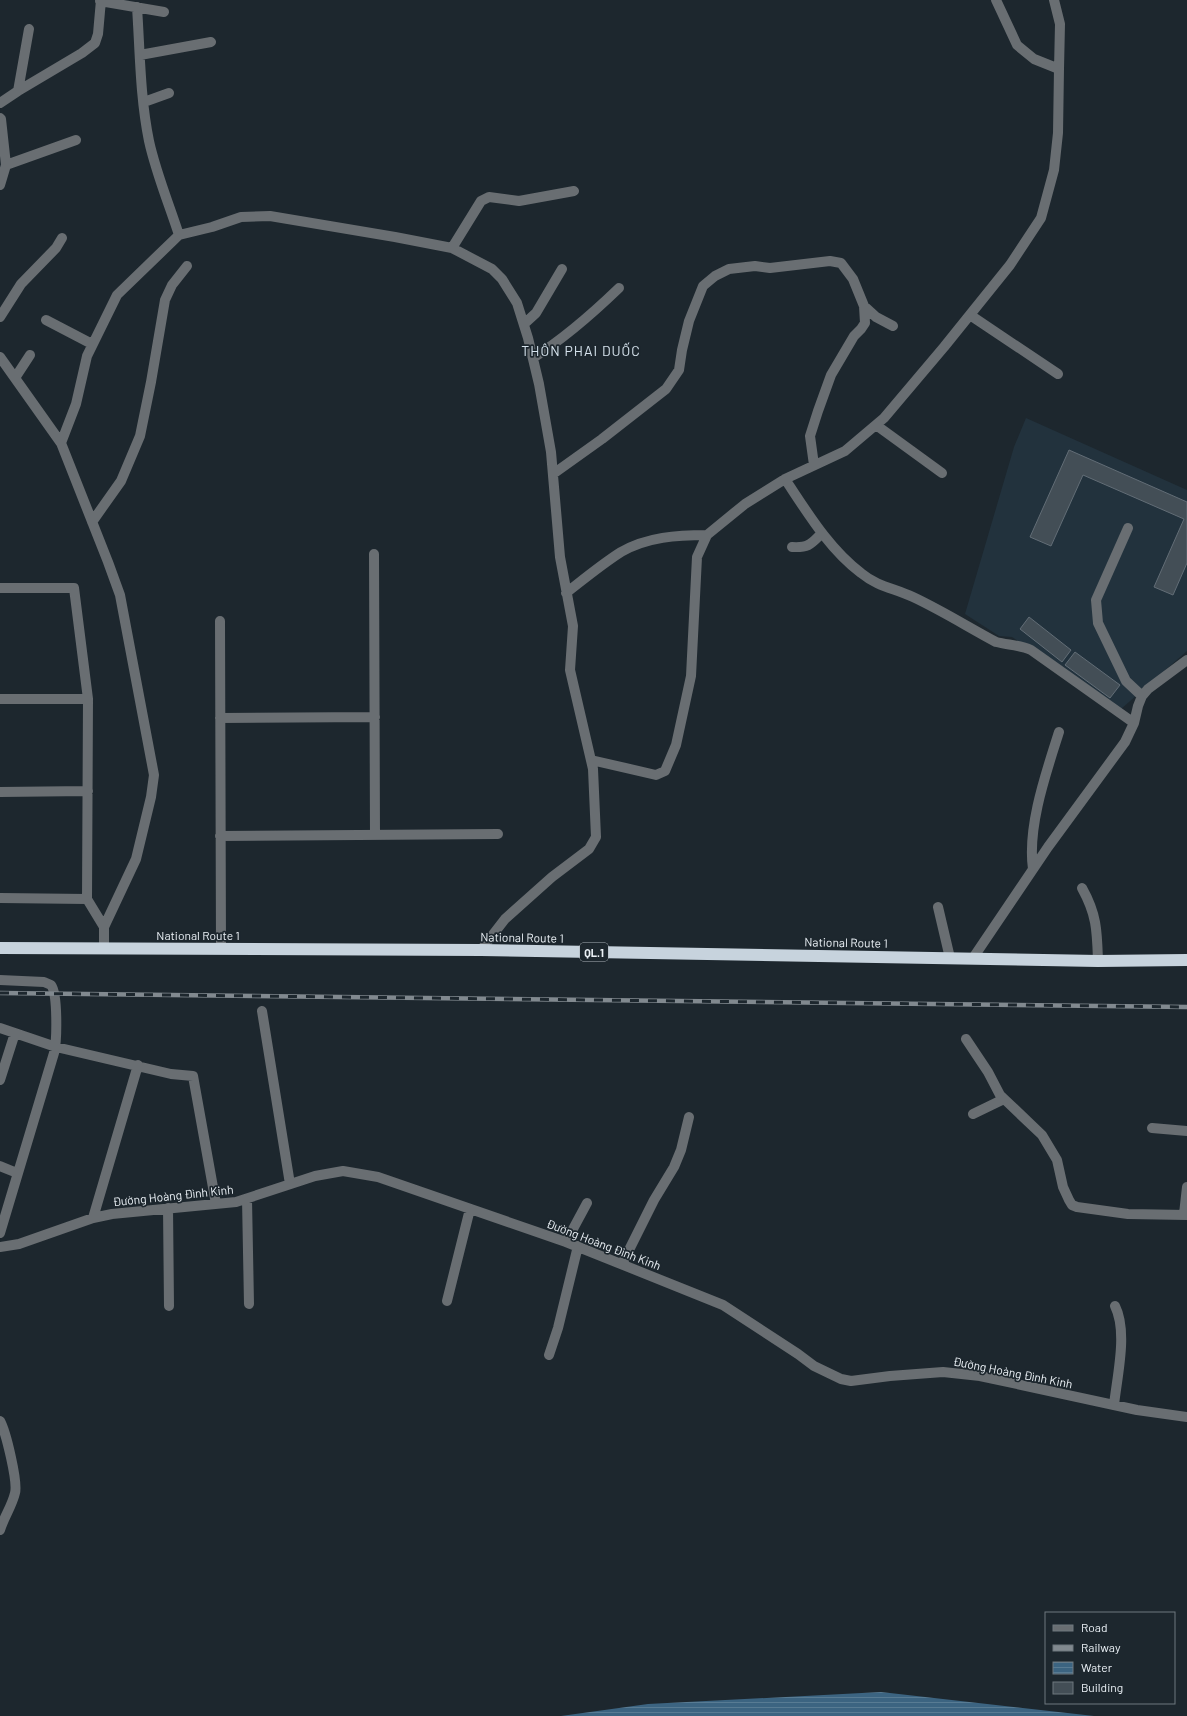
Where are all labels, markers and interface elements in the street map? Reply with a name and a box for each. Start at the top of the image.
district label: THÔN PHAI DUỐC [521,342,641,359]
street label: National Route 1 [156,928,240,942]
street label: National Route 1 [480,929,564,945]
street label: National Route 1 [804,934,888,950]
road number: QL.1 [580,943,608,961]
street label: Đường Hoàng Đình Kinh [112,1182,234,1208]
street label: Đường Hoàng Đình Kinh [545,1216,663,1272]
street label: Đường Hoàng Đình Kinh [952,1354,1074,1390]
legend [1045,1612,1175,1704]
text: Road [1081,1620,1108,1634]
text: Railway [1081,1640,1121,1654]
text: Water [1081,1660,1113,1674]
text: Building [1081,1680,1123,1694]

